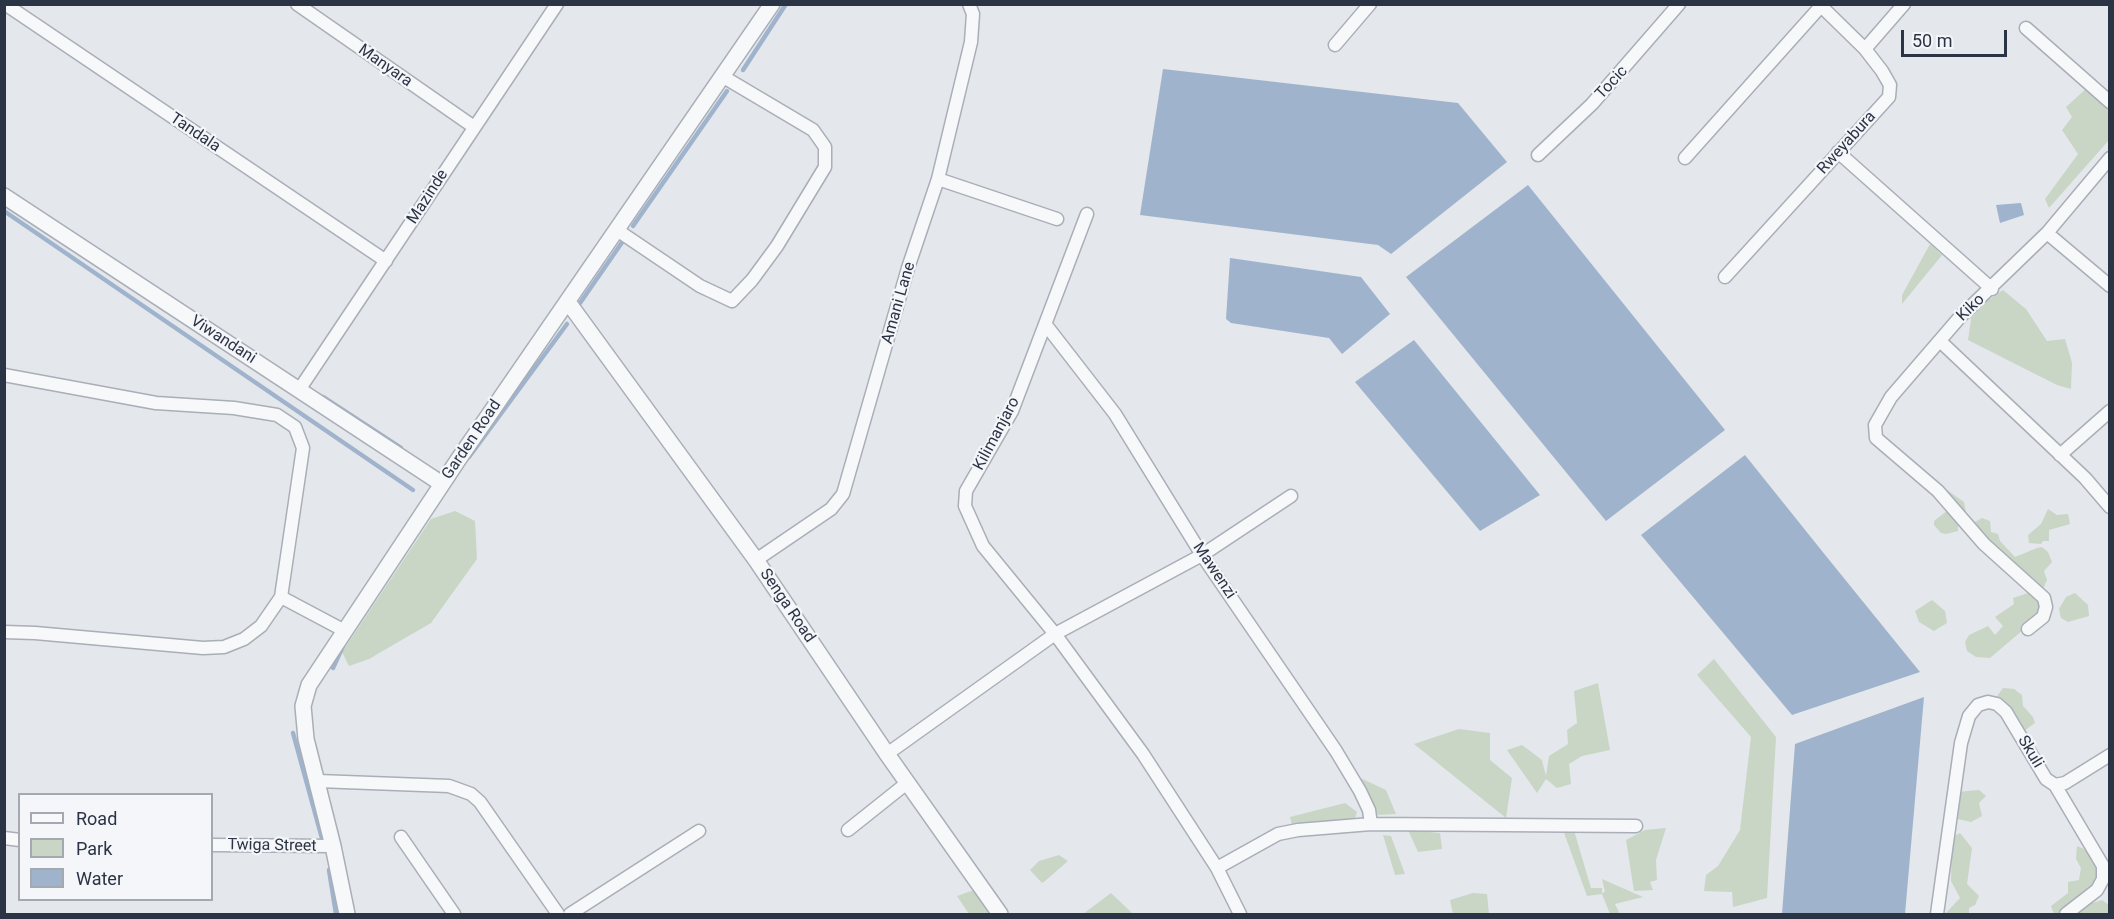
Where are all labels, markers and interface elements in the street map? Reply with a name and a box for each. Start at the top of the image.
scale bar [1904,18,2010,56]
text: 50 m [1912,30,1952,51]
street label: Manyara [354,41,416,91]
street label: Tocic [1592,62,1632,104]
street label: Rweyabura [1814,108,1880,178]
street label: Tandala [166,109,224,157]
street label: Mazinde [403,166,453,228]
street label: Amani Lane [878,260,920,346]
street label: Kiko [1953,290,1989,326]
street label: Viwandani [187,312,259,368]
street label: Kilimanjaro [970,394,1024,474]
street label: Garden Road [438,397,506,483]
street label: Mawenzi [1188,539,1240,603]
street label: Senga Road [755,565,819,647]
street label: Skuli [2013,732,2047,772]
legend [18,793,213,901]
text: Road [76,808,117,829]
street label: Twiga Street [227,836,317,856]
text: Park [76,838,112,859]
text: Water [76,868,123,889]

